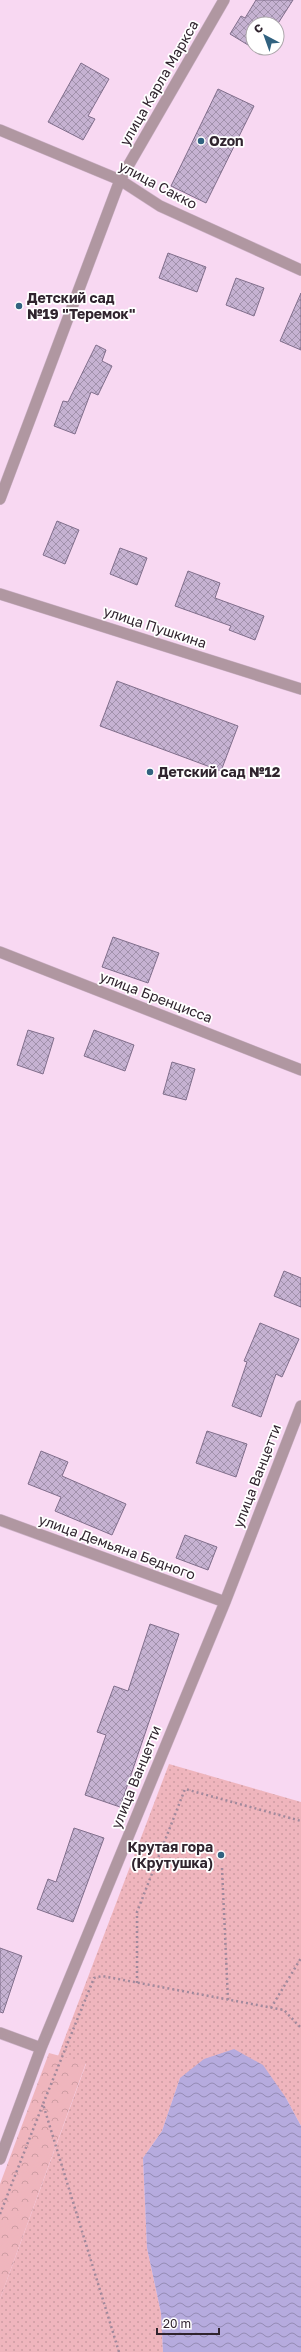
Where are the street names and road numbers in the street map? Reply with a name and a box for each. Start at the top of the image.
street label: улица Карла Маркса [116,17,201,149]
street label: улица Сакко [116,157,200,212]
street label: улица Пушкина [102,602,209,651]
street label: улица Бренцисса [97,967,215,1026]
street label: улица Ванцетти [229,1422,284,1530]
street label: улица Демьяна Бедного [37,1510,198,1583]
street label: улица Ванцетти [107,1723,164,1831]

